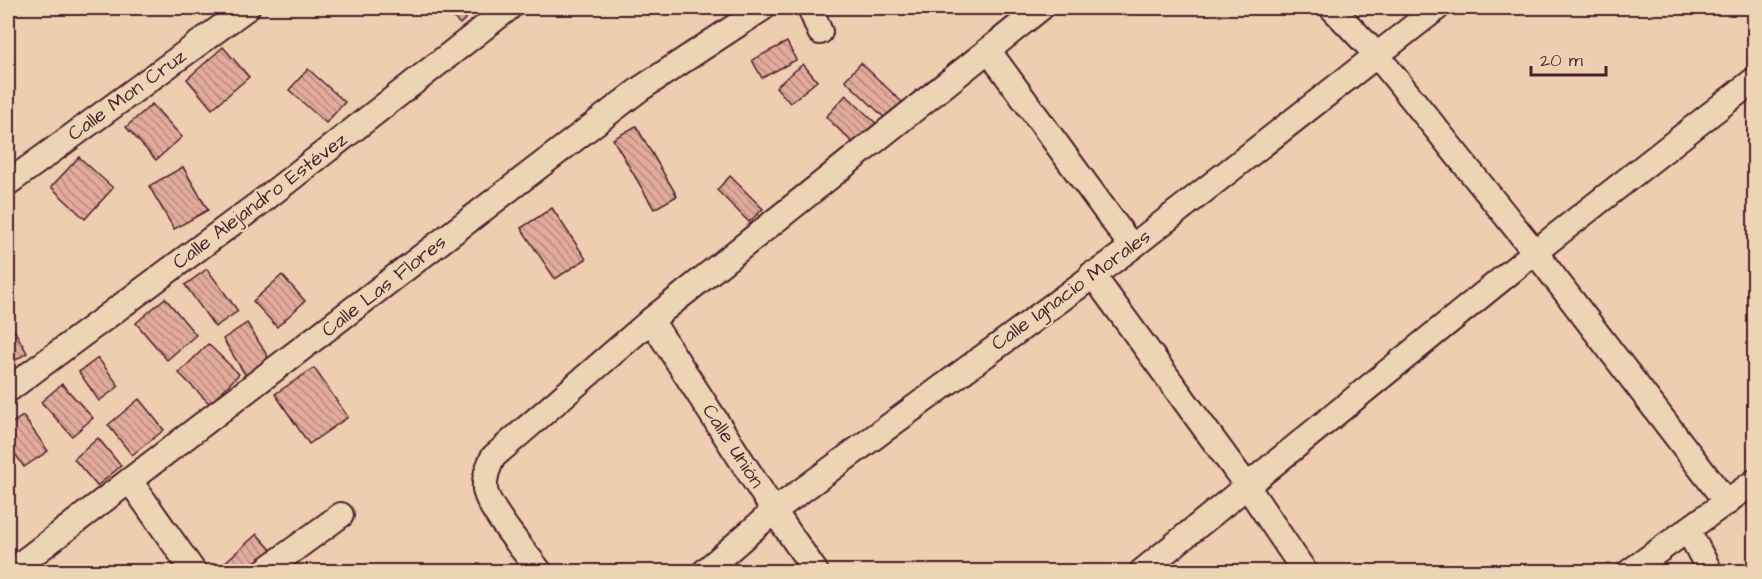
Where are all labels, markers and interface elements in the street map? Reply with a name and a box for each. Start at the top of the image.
scale bar [1531,39,1606,77]
street label: Calle Mon Cruz [62,42,192,148]
text: 20 m [1540,48,1583,73]
street label: Calle Alejandro Estévez [167,126,353,276]
street label: Calle Ignacio Morales [986,223,1157,358]
street label: Calle Las Flores [316,228,452,344]
street label: Calle Unión [695,399,771,493]

